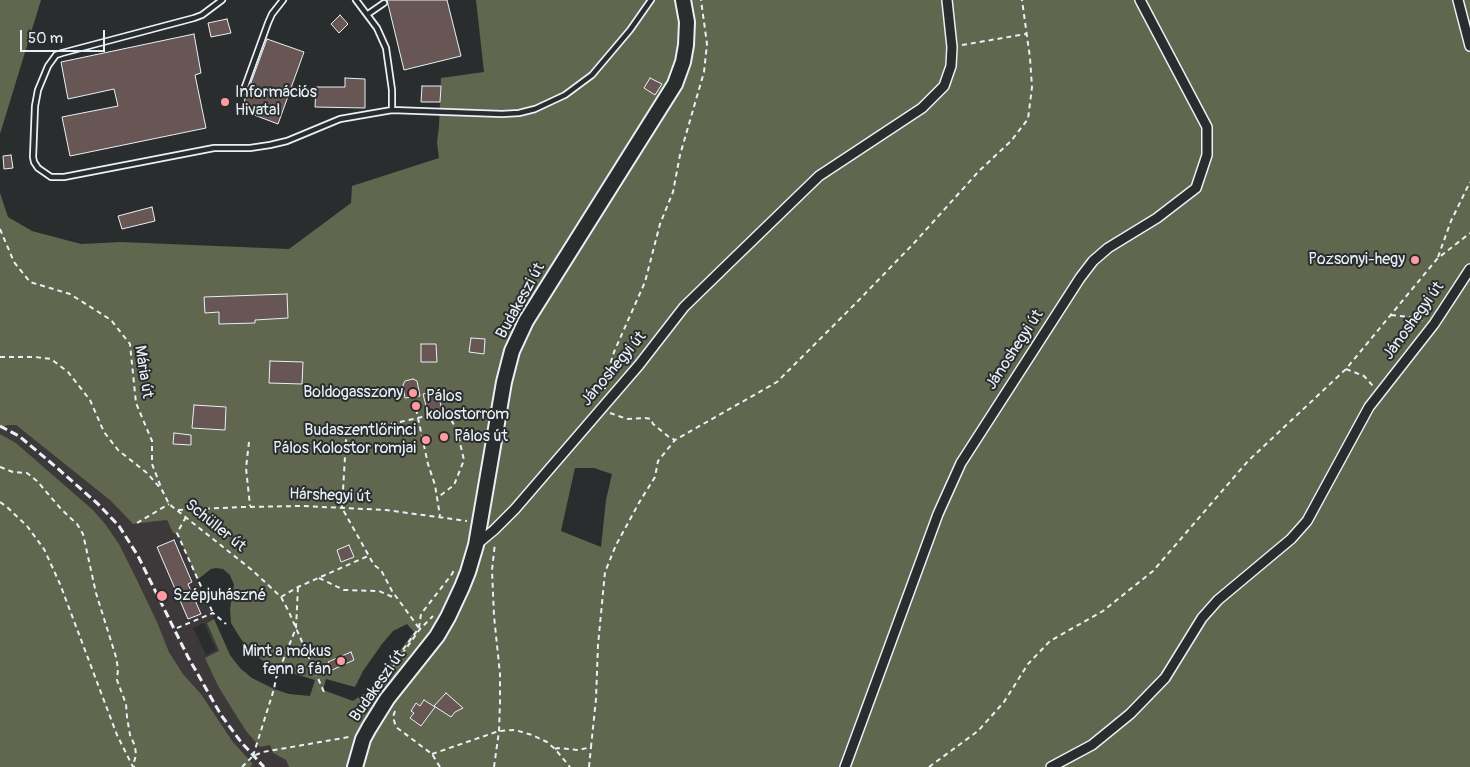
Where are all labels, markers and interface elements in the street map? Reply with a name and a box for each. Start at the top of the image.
scale bar [22,20,108,52]
text: 50 m [28,29,63,48]
place label: Információs Hivatal [235,83,317,121]
marker: Információs Hivatal [219,96,231,108]
place label: Pozsonyi-hegy [1308,250,1405,270]
marker: Pozsonyi-hegy [1409,254,1421,266]
street label: Budakeszi út [492,260,550,342]
street label: Jánoshegyi út [1379,278,1449,364]
street label: Jánoshegyi út [982,306,1048,394]
street label: Jánoshegyi út [577,328,651,410]
street label: Mária út [129,344,157,400]
place label: Boldogasszony [303,383,403,403]
marker: Boldogasszony [407,387,419,399]
place label: Pálos kolostorrom [426,387,509,425]
marker: Pálos kolostorrom [410,400,422,412]
place label: Budaszentlőrinci Pálos Kolostor romjai [273,421,416,459]
place label: Pálos út [454,427,508,447]
marker: Pálos út [438,431,450,443]
marker: Budaszentlőrinci Pálos Kolostor romjai [420,434,432,446]
street label: Hárshegyi út [289,485,371,507]
street label: Schüller út [181,496,249,556]
place label: Szépjuhászné [173,586,266,606]
marker: Szépjuhászné [155,589,169,603]
place label: Mint a mókus fenn a fán [242,642,331,680]
street label: Budakeszi út [346,646,410,726]
marker: Mint a mókus fenn a fán [335,655,347,667]

